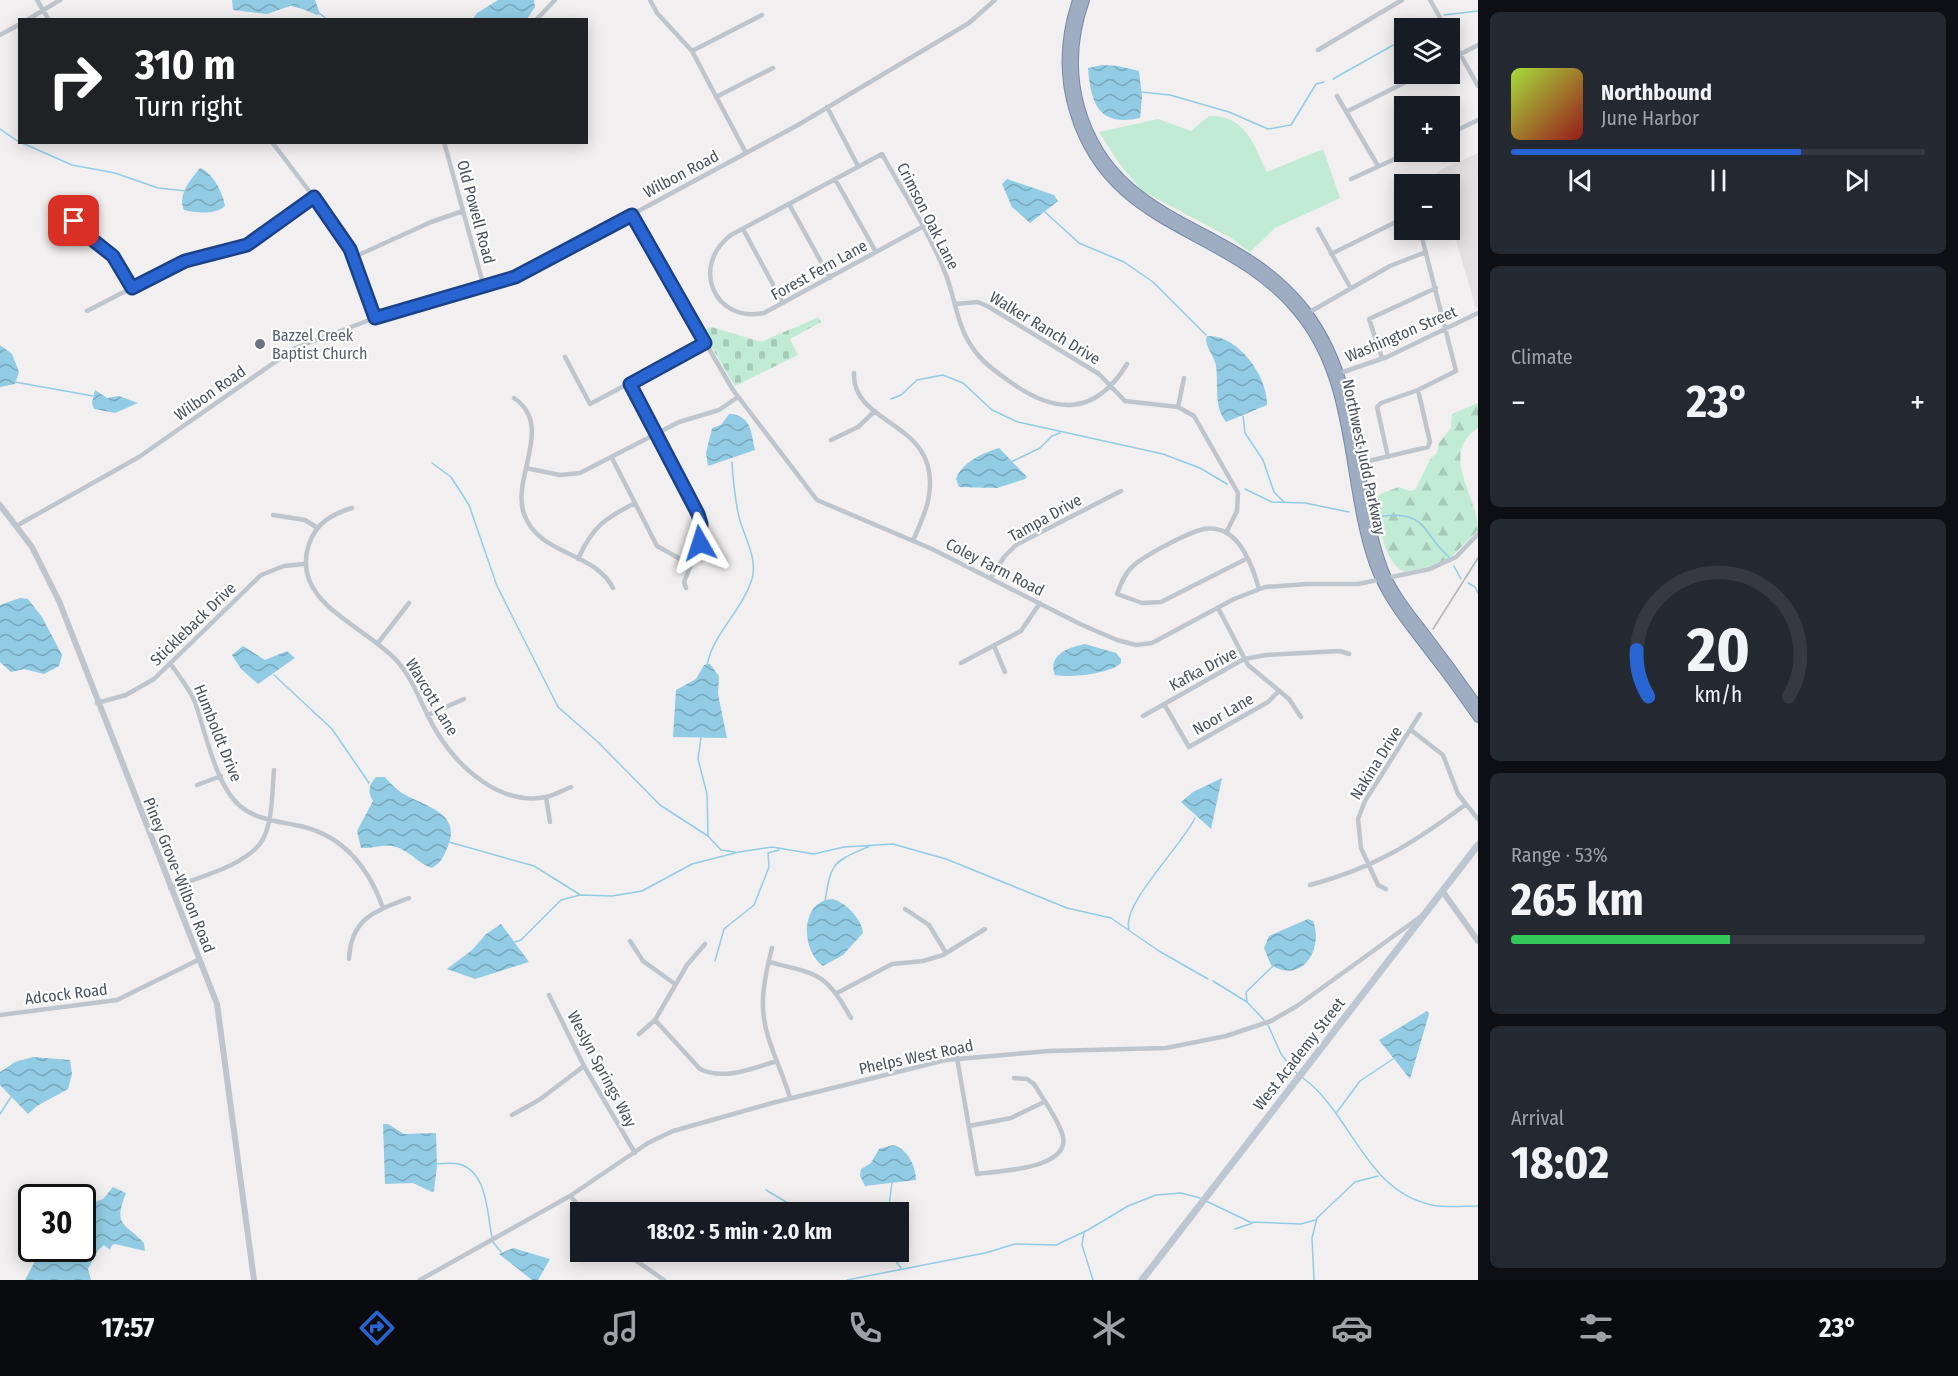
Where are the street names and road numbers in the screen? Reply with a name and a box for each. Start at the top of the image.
street label: Wilbon Road [640,146,722,202]
street label: Old Powell Road [453,158,499,266]
street label: Crimson Oak Lane [893,159,963,273]
street label: Forest Fern Lane [768,236,870,304]
street label: Walker Ranch Drive [986,287,1104,369]
street label: Washington Street [1342,302,1460,366]
street label: Wilbon Road [171,362,249,424]
street label: Northwest Judd Parkway [1338,377,1390,537]
street label: Tampa Drive [1005,490,1085,546]
street label: Coley Farm Road [943,534,1047,600]
street label: Stickleback Drive [146,578,240,670]
street label: Kafka Drive [1166,643,1240,695]
street label: Wavcott Lane [402,655,462,739]
street label: Humboldt Drive [190,682,246,784]
street label: Noor Lane [1189,689,1257,739]
street label: Nakina Drive [1346,723,1406,803]
street label: Piney Grove-Wilbon Road [139,795,219,955]
street label: Adcock Road [24,980,108,1008]
street label: West Academy Street [1249,993,1349,1114]
street label: Weslyn Springs Way [563,1008,641,1131]
street label: Phelps West Road [857,1036,975,1078]

